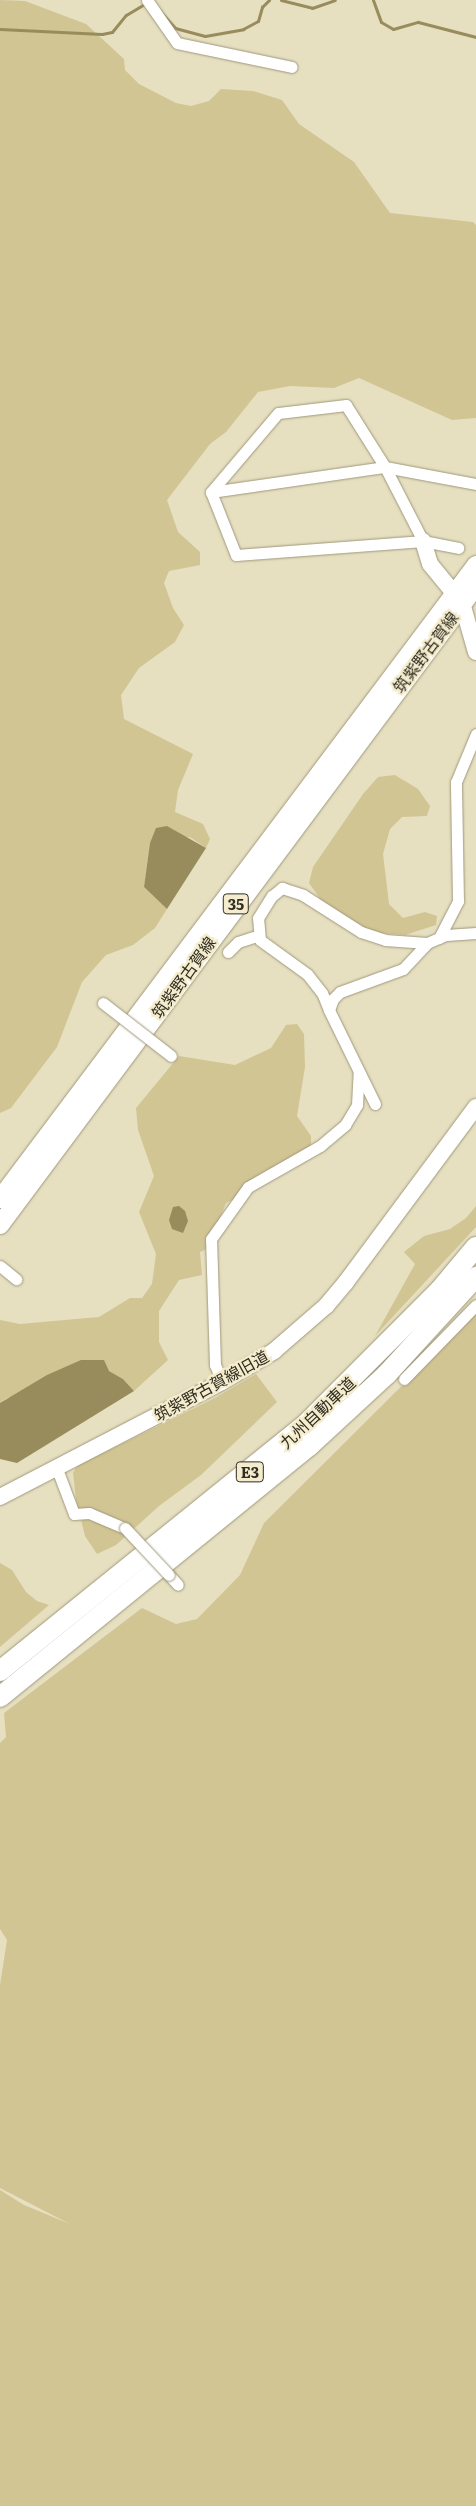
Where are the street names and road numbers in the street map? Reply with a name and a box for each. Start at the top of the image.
street label: 筑紫野古賀線 [388,608,462,696]
road number: 35 [222,892,250,916]
street label: 筑紫野古賀線 [147,933,219,1021]
street label: 筑紫野古賀線旧道 [150,1346,272,1424]
street label: 九州自動車道 [275,1372,359,1452]
road number: E3 [235,1460,265,1484]

